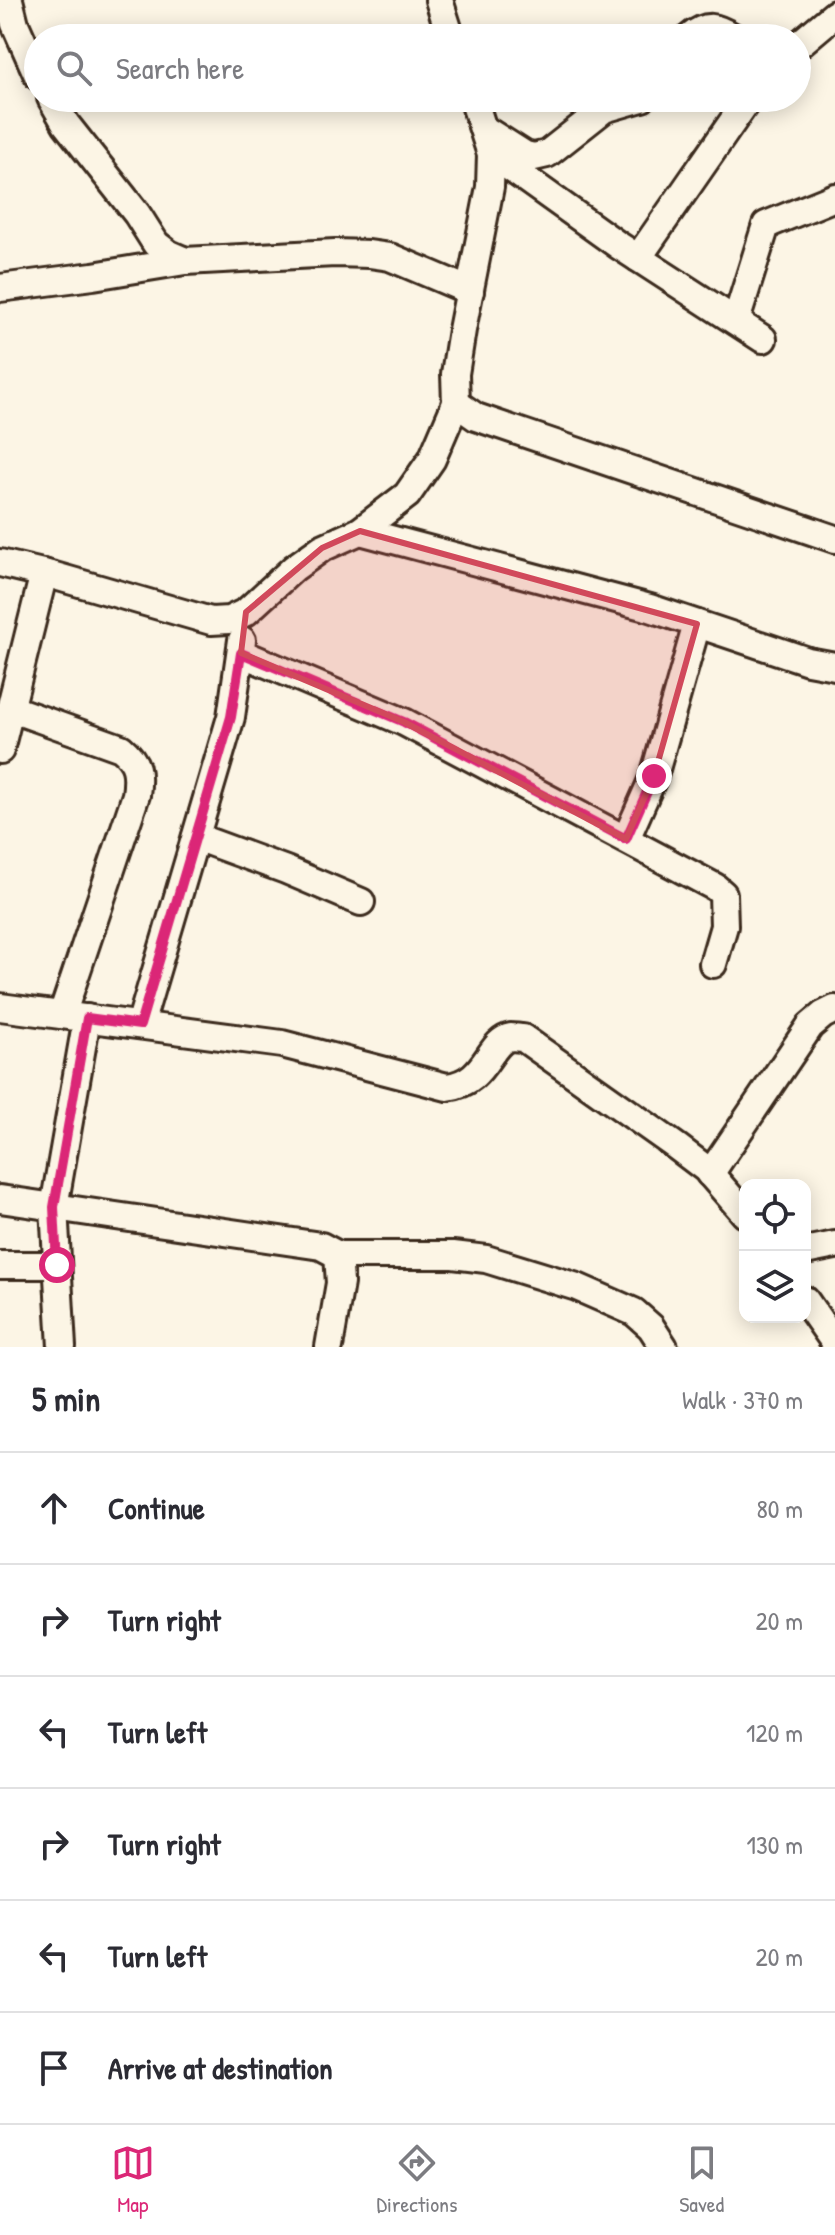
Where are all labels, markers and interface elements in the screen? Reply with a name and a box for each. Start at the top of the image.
search box [24,24,811,112]
icon: search [52,46,96,90]
text: Search here [116,48,244,88]
route end [636,758,672,794]
map controls [739,1179,811,1323]
button: locate [739,1179,811,1251]
route start [39,1247,75,1283]
button: layers [739,1251,811,1323]
text: 5 min [32,1376,100,1422]
text: Walk · 370 m [682,1382,803,1417]
icon: ahead [32,1486,76,1530]
text: Continue [108,1488,205,1528]
text: 80 m [756,1491,803,1526]
icon: right [32,1598,76,1642]
text: Turn right [108,1600,221,1640]
text: 20 m [756,1603,803,1638]
icon: left [32,1710,76,1754]
text: Turn left [108,1712,207,1752]
text: 120 m [746,1715,803,1750]
icon: right [32,1822,76,1866]
text: Turn right [108,1824,221,1864]
text: 130 m [747,1827,803,1862]
icon: left [32,1934,76,1978]
text: Turn left [108,1936,207,1976]
text: 20 m [756,1939,803,1974]
icon: arrive [32,2046,76,2090]
text: Arrive at destination [108,2048,333,2088]
tab: Map [111,2141,155,2219]
tab: Directions [377,2141,458,2219]
tab: Saved [679,2141,724,2219]

